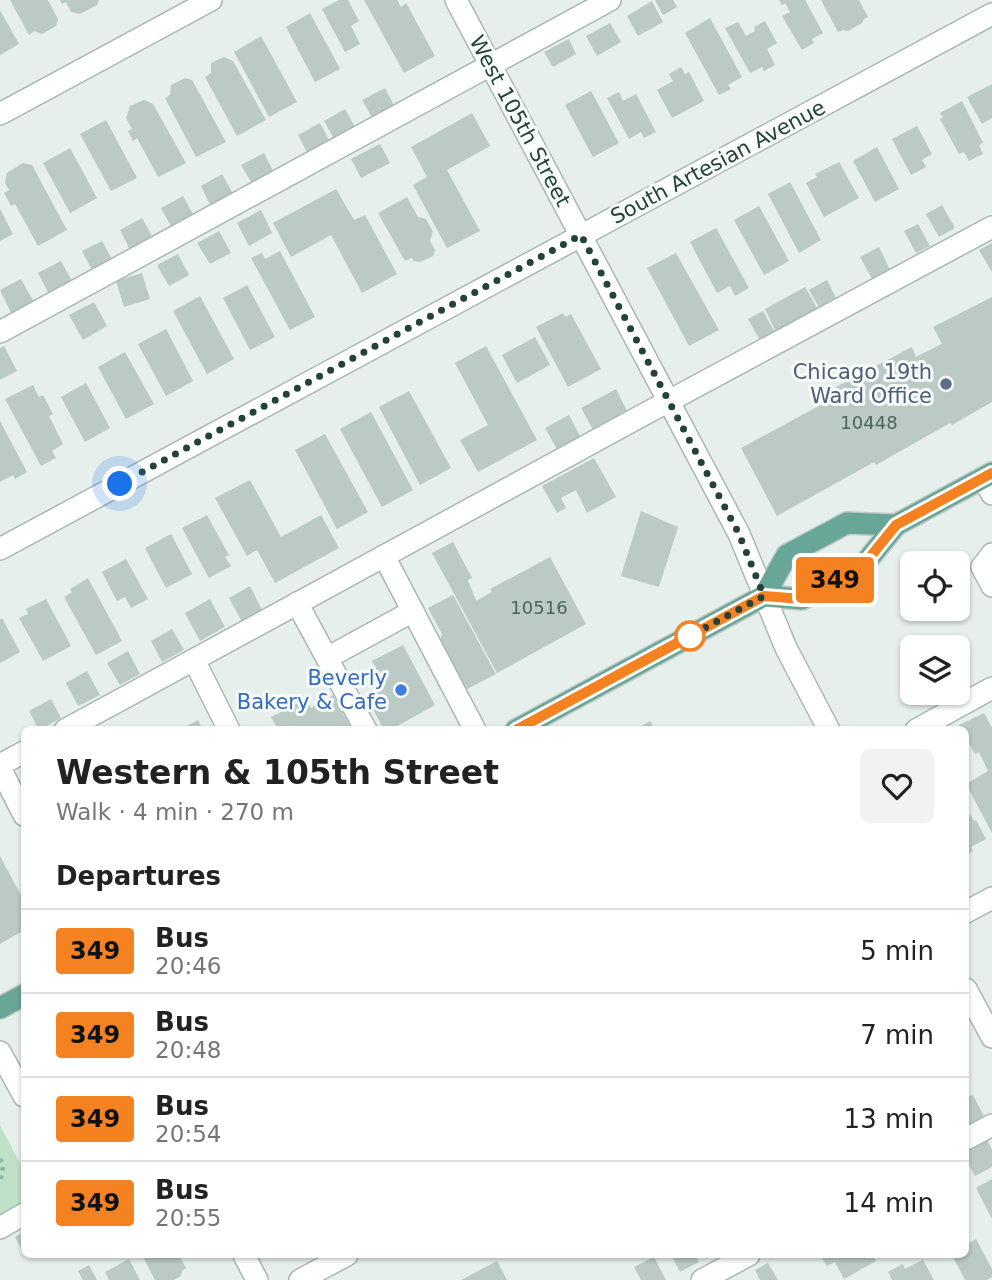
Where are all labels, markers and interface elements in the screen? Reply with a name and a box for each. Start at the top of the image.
street label: West 105th Street [465,31,575,211]
street label: South Artesian Avenue [607,95,829,229]
place label: Chicago 19th Ward Office [793,360,932,408]
marker: Chicago 19th Ward Office [938,376,954,392]
house number: 10448 [840,412,898,433]
your location [102,466,137,501]
map controls [900,551,970,705]
button: locate [900,551,970,621]
line badge: 349 [795,557,875,603]
text: 349 [810,566,860,594]
house number: 10516 [510,597,568,618]
unlabelled marker [675,621,705,651]
button: layers [900,635,970,705]
place label: Beverly Bakery & Cafe [237,666,387,714]
marker: Beverly Bakery & Cafe [393,682,409,698]
button: heart [860,749,934,823]
text: Western & 105th Street [56,753,499,792]
text: Walk · 4 min · 270 m [56,799,294,825]
text: Departures [56,861,221,891]
text: Bus [155,923,209,953]
text: 5 min [860,936,934,966]
text: 349 [70,937,120,965]
text: 20:46 [155,953,221,979]
text: Bus [155,1007,209,1037]
text: 7 min [860,1020,934,1050]
text: 349 [70,1021,120,1049]
text: 20:48 [155,1037,221,1063]
text: Bus [155,1091,209,1121]
text: 13 min [844,1104,934,1134]
text: 349 [70,1105,120,1133]
text: 20:54 [155,1121,221,1147]
text: Bus [155,1175,209,1205]
text: 14 min [844,1188,934,1218]
text: 349 [70,1189,120,1217]
text: 20:55 [155,1205,221,1231]

